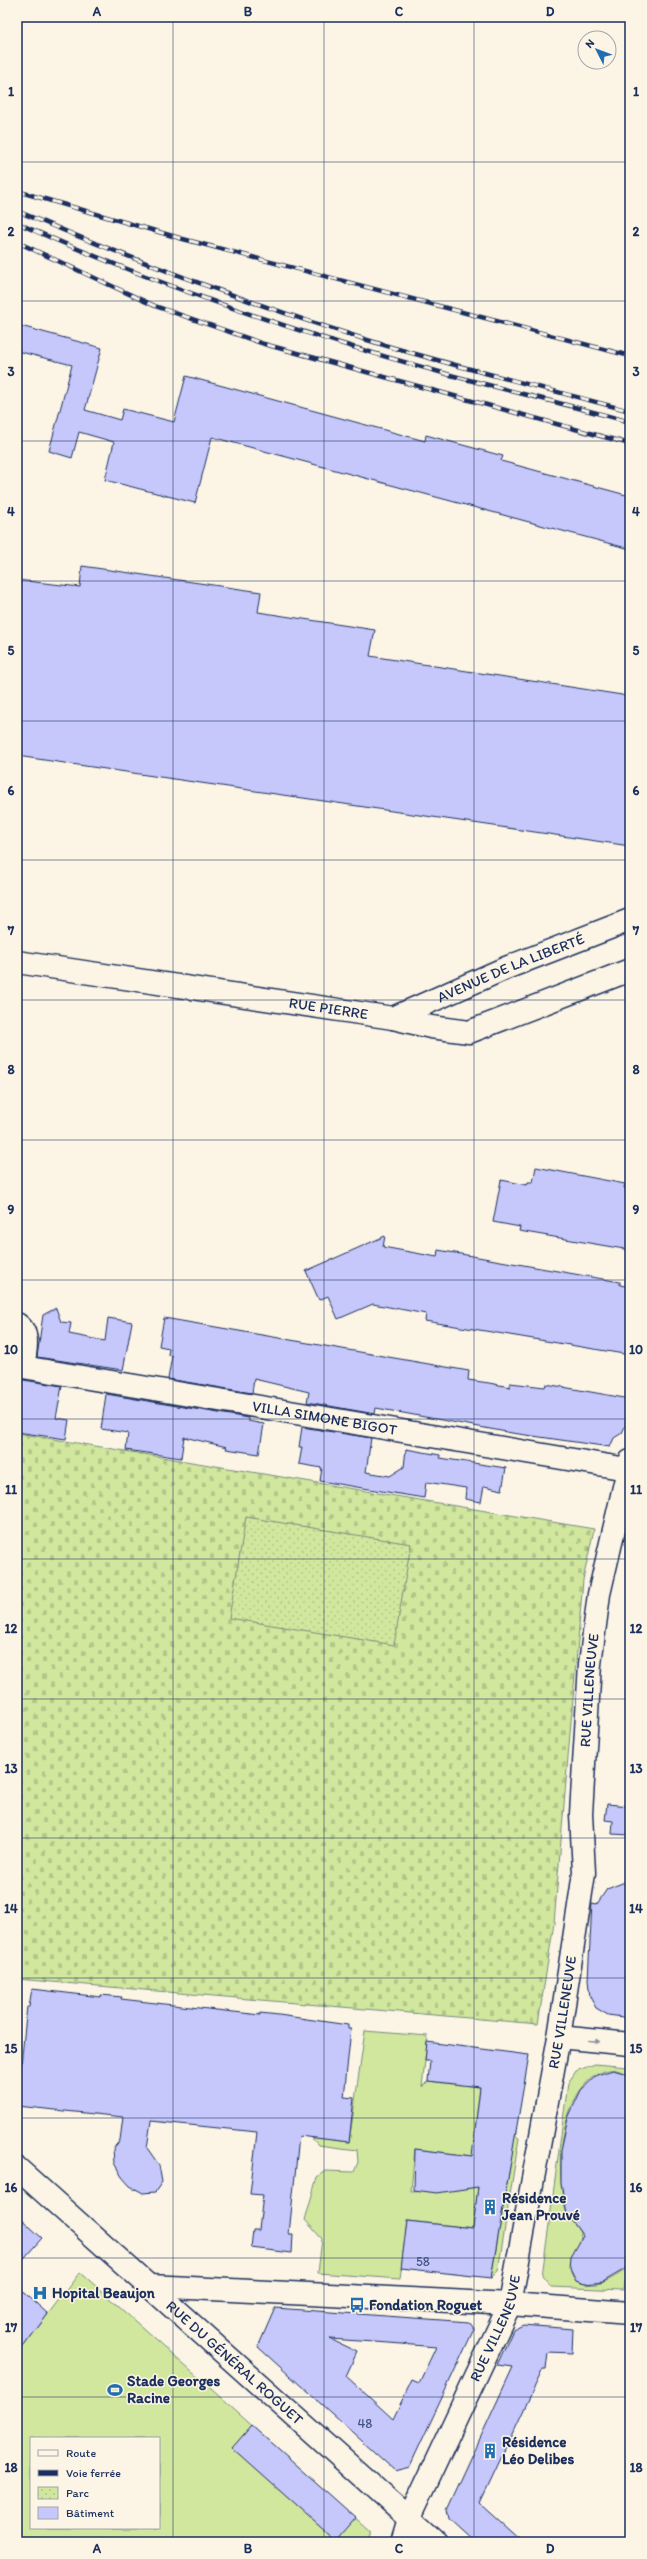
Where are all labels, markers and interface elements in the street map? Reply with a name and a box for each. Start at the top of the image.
text: A [92,4,102,19]
text: B [244,4,253,19]
text: C [395,4,404,19]
text: D [546,4,555,19]
north arrow [577,30,617,70]
text: N [583,37,597,51]
text: 1 [8,84,14,99]
text: 1 [633,84,639,99]
text: 2 [8,224,15,239]
text: 2 [633,224,640,239]
text: 3 [7,364,15,379]
text: 3 [632,364,640,379]
text: 4 [7,504,15,519]
text: 4 [632,504,640,519]
text: 5 [8,643,15,658]
text: 5 [633,643,640,658]
text: 6 [8,783,15,798]
text: 6 [633,783,640,798]
text: 7 [7,923,15,938]
text: 7 [632,923,640,938]
street label: AVENUE DE LA LIBERTÉ [434,930,587,1006]
street label: RUE PIERRE [288,994,369,1023]
text: 8 [7,1062,15,1077]
text: 8 [632,1062,640,1077]
text: 9 [8,1202,15,1217]
text: 9 [633,1202,640,1217]
text: 10 [4,1342,18,1357]
text: 10 [629,1342,643,1357]
street label: VILLA SIMONE BIGOT [251,1397,399,1439]
text: 11 [5,1482,17,1497]
text: 11 [630,1482,642,1497]
text: 12 [5,1621,18,1636]
text: 12 [630,1621,643,1636]
street label: RUE VILLENEUVE [576,1632,603,1748]
text: 13 [4,1761,18,1776]
text: 13 [629,1761,643,1776]
text: 14 [4,1901,18,1916]
text: 14 [629,1901,643,1916]
street label: RUE VILLENEUVE [544,1954,580,2070]
one-way arrow [588,2037,600,2044]
text: 15 [5,2041,18,2056]
text: 15 [630,2041,643,2056]
text: 16 [5,2180,18,2195]
text: 16 [630,2180,643,2195]
place label: Résidence Jean Prouvé [501,2189,580,2224]
building icon: Résidence Jean Prouvé [481,2198,499,2216]
house number: 58 [416,2254,430,2269]
street label: RUE VILLENEUVE [466,2273,524,2385]
hospital icon: Hopital Beaujon [31,2284,49,2302]
place label: Hopital Beaujon [52,2284,156,2303]
bus stop icon: Fondation Roguet [348,2296,366,2314]
place label: Fondation Roguet [369,2296,483,2315]
street label: RUE DU GÉNÉRAL ROGUET [162,2297,307,2429]
text: 17 [5,2320,18,2335]
text: 17 [630,2320,643,2335]
place label: Stade Georges Racine [127,2372,220,2407]
sports icon: Stade Georges Racine [106,2381,124,2399]
house number: 48 [358,2416,372,2431]
place label: Résidence Léo Delibes [502,2433,574,2468]
legend [30,2437,160,2529]
building icon: Résidence Léo Delibes [481,2442,499,2460]
text: Route [66,2446,96,2460]
text: 18 [4,2460,18,2475]
text: 18 [629,2460,643,2475]
text: Voie ferrée [66,2466,121,2480]
text: Parc [66,2486,89,2500]
text: Bâtiment [66,2506,115,2520]
text: A [92,2541,102,2556]
text: B [244,2541,253,2556]
text: C [395,2541,404,2556]
text: D [546,2541,555,2556]

